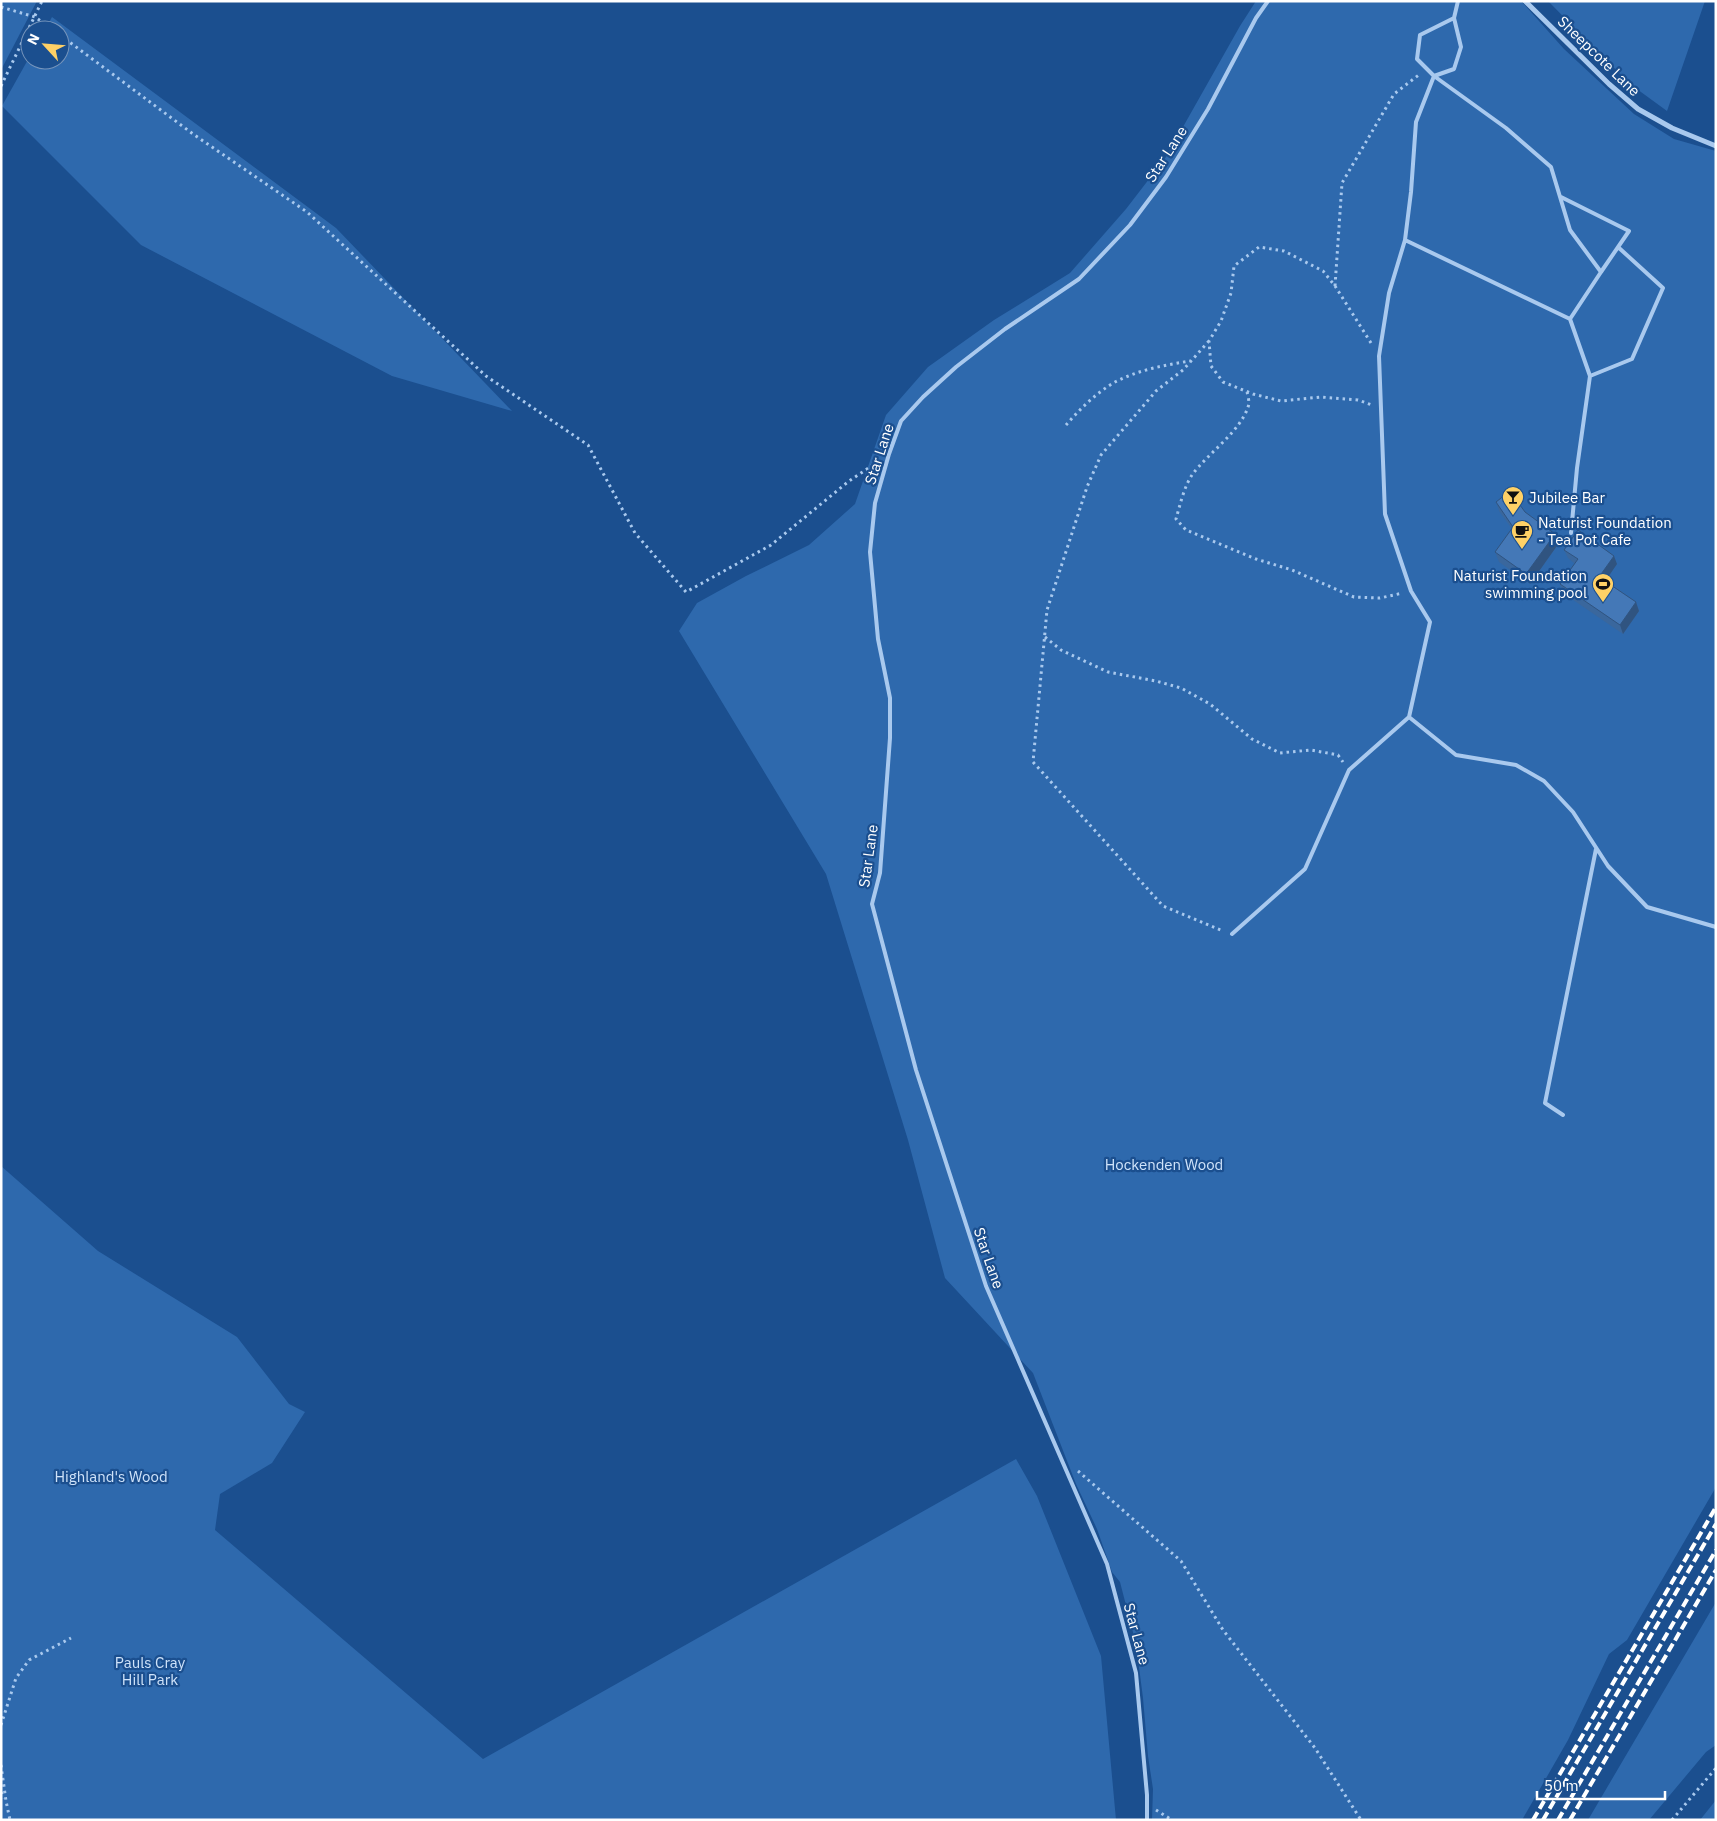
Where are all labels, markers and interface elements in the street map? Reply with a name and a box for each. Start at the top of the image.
street label: Sheepcote Lane [1554,12,1644,100]
north arrow [20,20,70,70]
text: N [23,31,44,48]
street label: Star Lane [1141,122,1191,186]
street label: Star Lane [860,421,898,487]
bar icon: Jubilee Bar [1501,485,1525,516]
place label: Jubilee Bar [1529,488,1606,507]
place label: Naturist Foundation - Tea Pot Cafe [1538,513,1672,549]
cafe icon: Naturist Foundation - Tea Pot Cafe [1510,519,1534,550]
place label: Naturist Foundation swimming pool [1453,566,1587,602]
sports icon: Naturist Foundation swimming pool [1591,572,1615,603]
street label: Star Lane [854,823,882,889]
park label: Hockenden Wood [1105,1155,1223,1174]
street label: Star Lane [970,1225,1008,1291]
park label: Highland's Wood [54,1467,168,1486]
street label: Star Lane [1120,1601,1154,1667]
park label: Pauls Cray Hill Park [115,1653,186,1689]
scale bar [1537,1768,1664,1800]
text: 50 m [1544,1776,1579,1795]

